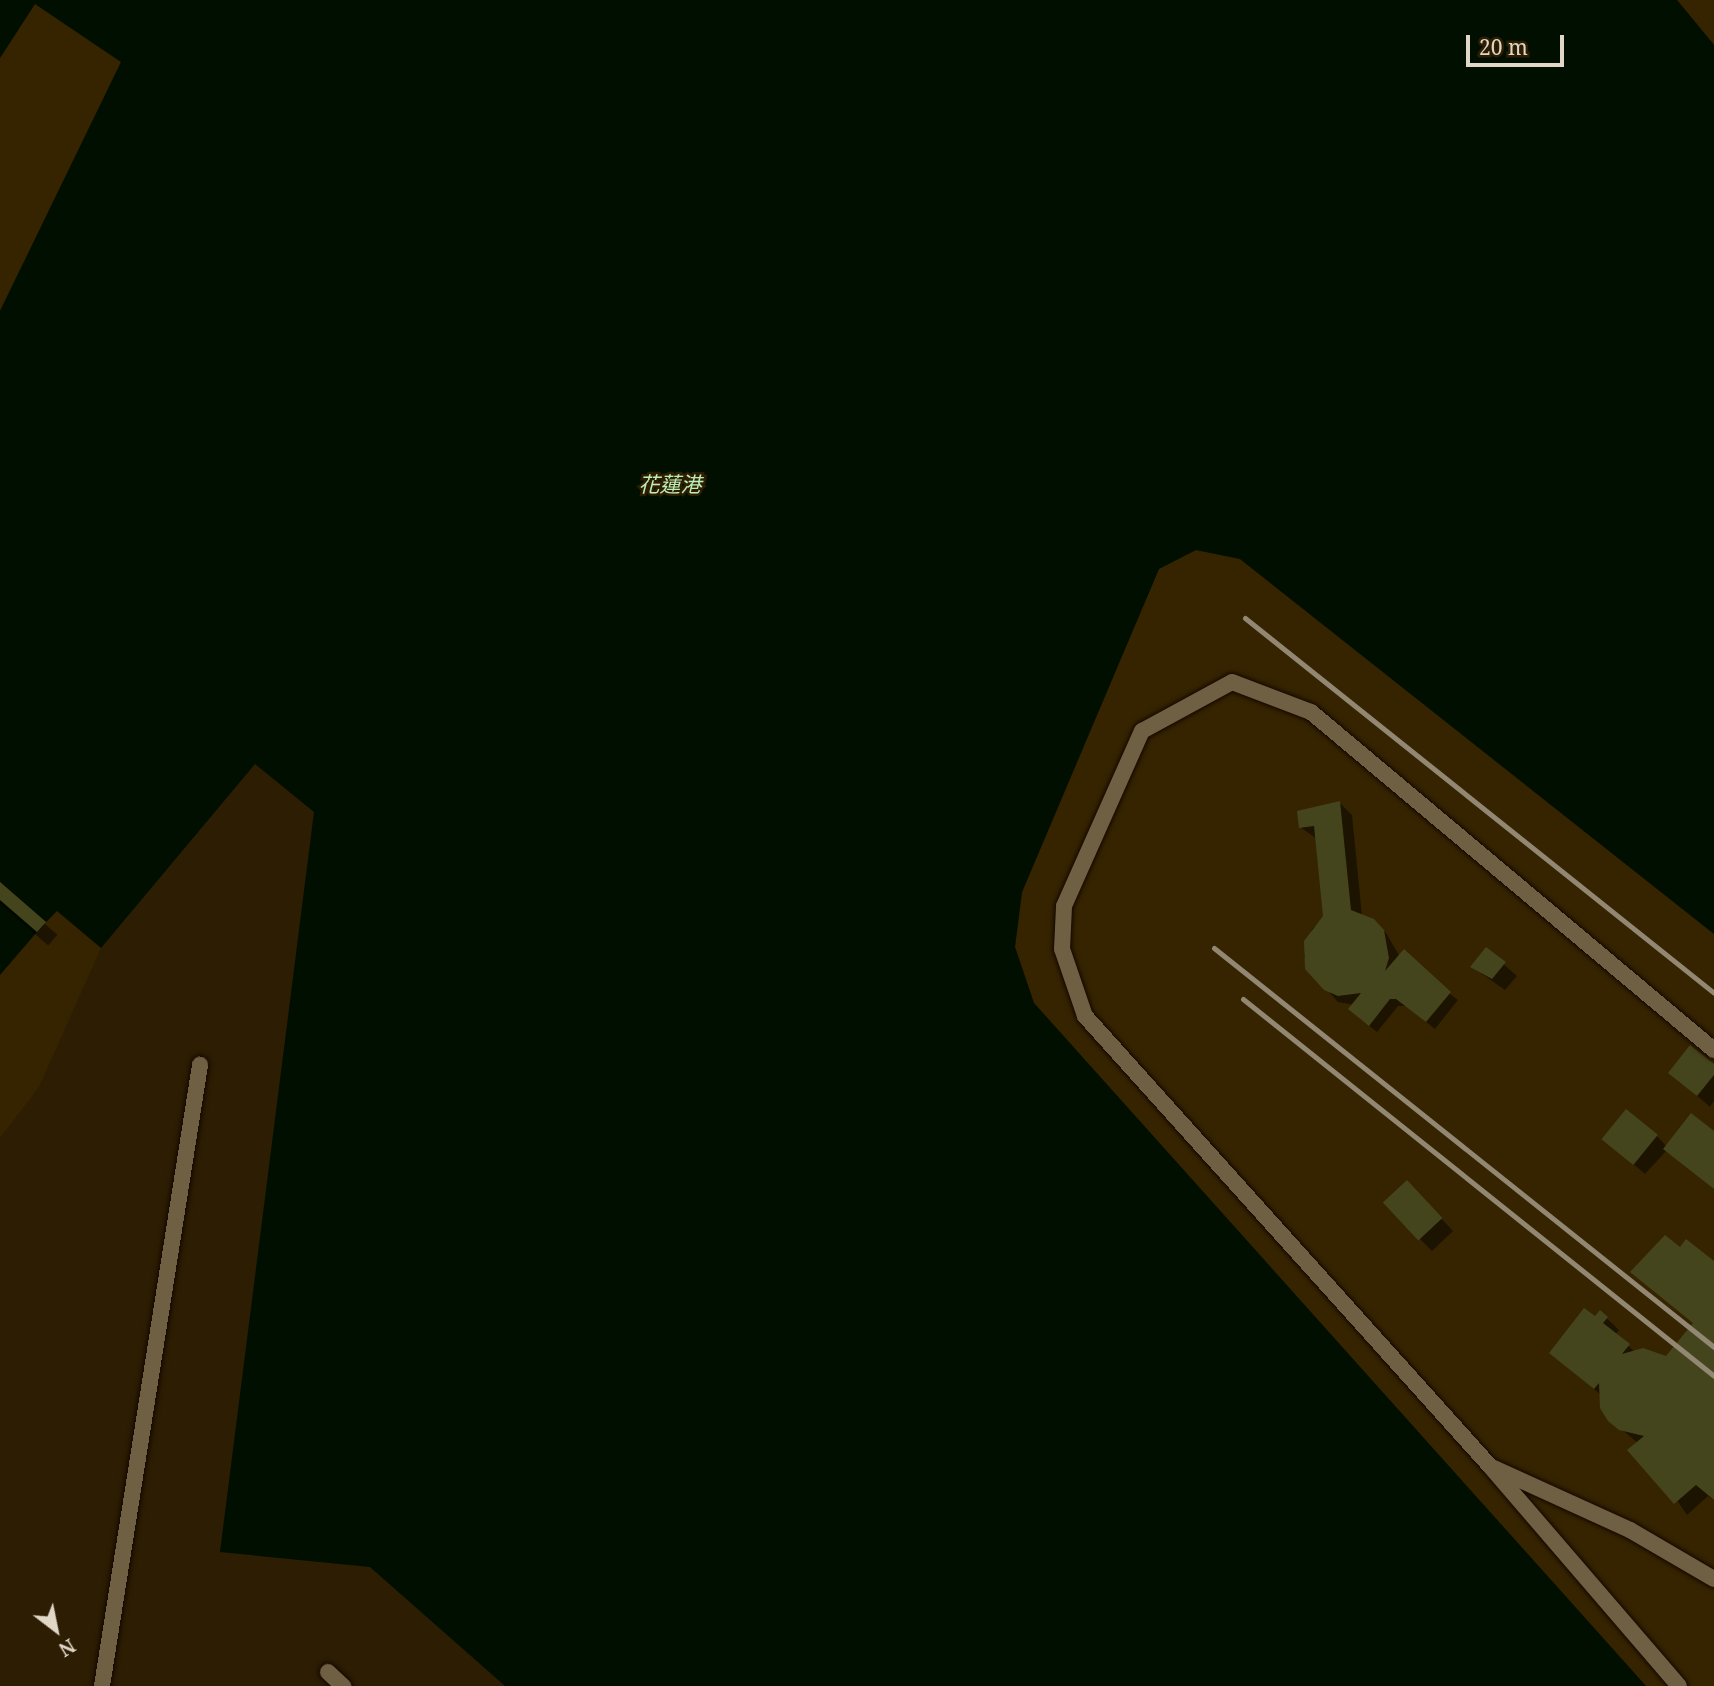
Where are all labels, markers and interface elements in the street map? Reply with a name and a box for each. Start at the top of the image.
scale bar [1469,21,1567,65]
text: 20 m [1479,33,1528,61]
water label: 花蓮港 [639,471,701,497]
north arrow [21,1595,91,1665]
text: N [54,1633,80,1663]

